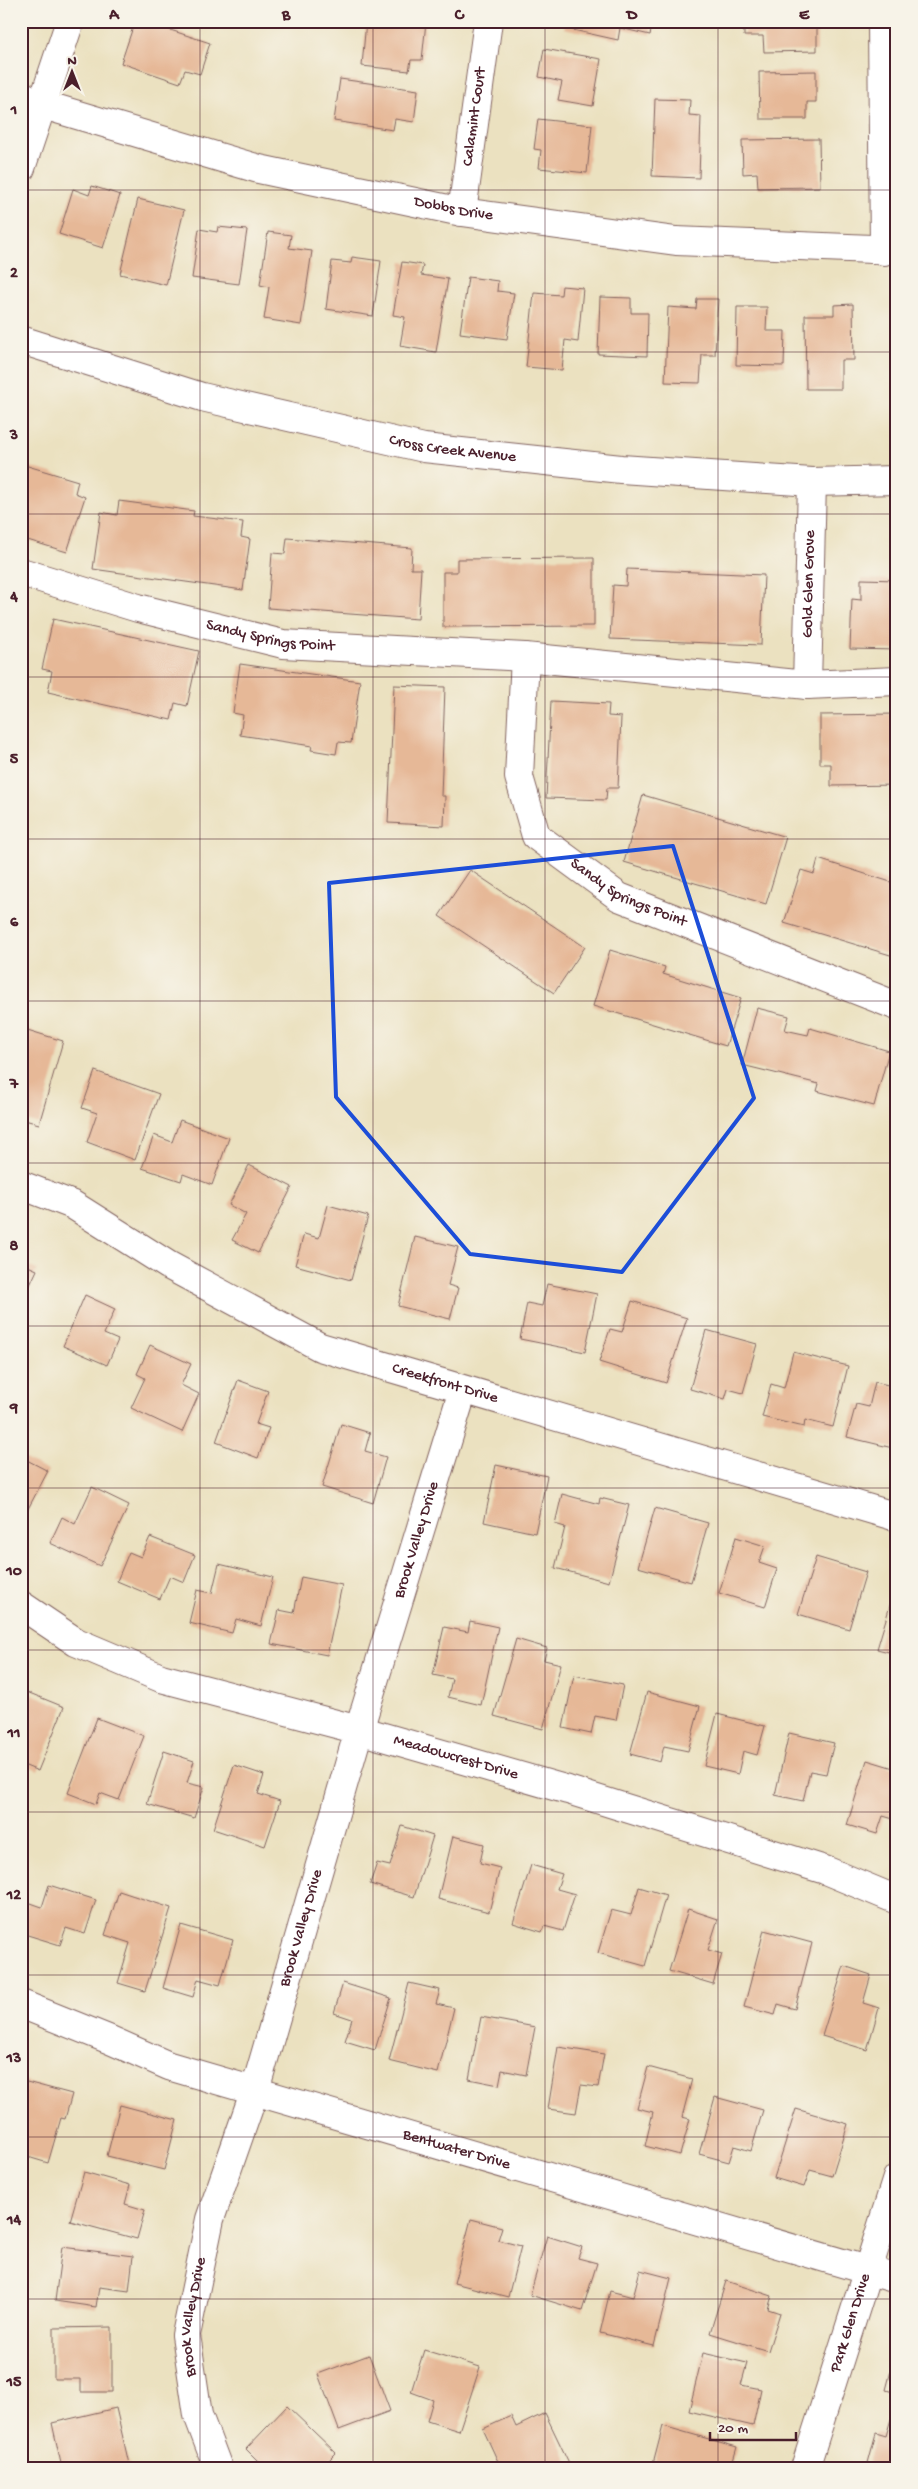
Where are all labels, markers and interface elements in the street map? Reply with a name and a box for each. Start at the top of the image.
text: A [108,7,120,26]
text: B [281,7,291,26]
text: C [454,7,465,26]
text: D [625,7,638,26]
text: E [799,7,810,26]
north arrow [48,48,98,98]
text: N [67,53,77,70]
street label: Calamint Court [459,65,491,167]
text: 1 [10,102,17,121]
street label: Dobbs Drive [411,192,495,226]
text: 2 [10,265,18,284]
text: 3 [9,427,18,446]
street label: Cross Creek Avenue [387,431,518,467]
street label: Gold Glen Grove [799,529,820,638]
text: 4 [9,589,18,608]
street label: Sandy Springs Point [204,616,336,656]
text: 5 [10,751,19,770]
street label: Sandy Springs Point [566,855,691,933]
text: 6 [10,914,19,933]
text: 7 [9,1076,19,1095]
text: 8 [10,1238,19,1257]
street label: Creekfront Drive [390,1359,501,1409]
text: 9 [9,1400,18,1419]
street label: Brook Valley Drive [390,1479,444,1602]
text: 10 [5,1563,22,1582]
text: 11 [7,1725,20,1744]
street label: Meadowcrest Drive [391,1731,521,1785]
street label: Brook Valley Drive [276,1867,328,1990]
text: 12 [6,1887,21,1906]
text: 13 [6,2050,21,2069]
street label: Bentwater Drive [400,2125,513,2175]
text: 14 [6,2212,21,2231]
street label: Brook Valley Drive [176,2255,211,2379]
street label: Park Glen Drive [826,2271,876,2376]
text: 15 [6,2374,22,2393]
scale bar [710,2409,797,2441]
text: 20 m [718,2420,748,2438]

